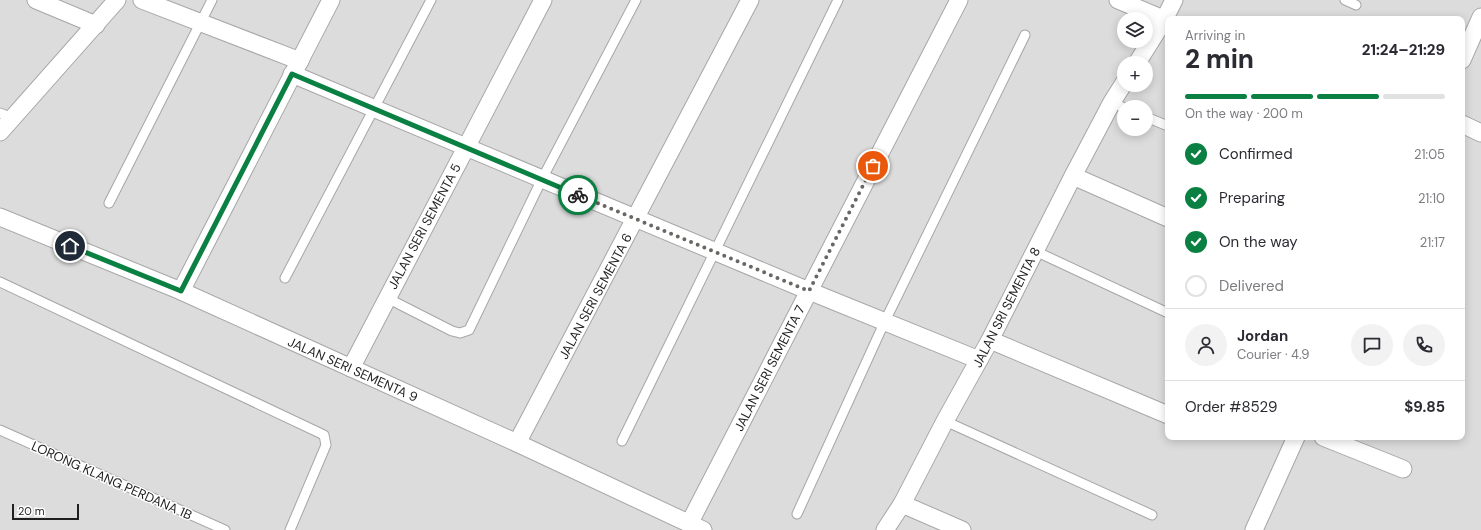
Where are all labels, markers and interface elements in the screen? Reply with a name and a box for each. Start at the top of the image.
map controls [1117,12,1153,136]
button: layers [1117,12,1153,48]
text: Arriving in [1185,27,1245,44]
text: 21:24–21:29 [1362,40,1445,60]
text: 2 min [1185,42,1254,76]
button: + [1117,56,1153,92]
button: − [1117,100,1153,136]
text: On the way · 200 m [1185,105,1303,122]
icon: check [1185,143,1207,165]
text: Confirmed [1219,144,1293,164]
text: 21:05 [1414,146,1445,163]
pin [856,149,890,183]
icon: bag [862,155,884,177]
street label: JALAN SERI SEMENTA 5 [384,160,465,292]
courier [558,175,598,215]
icon: bike [567,184,589,206]
icon: check [1185,187,1207,209]
text: Preparing [1219,188,1285,208]
text: 21:10 [1418,190,1445,207]
pin [53,229,87,263]
street label: JALAN SERI SEMENTA 6 [555,230,636,362]
icon: check [1185,231,1207,253]
text: On the way [1219,232,1298,252]
text: 21:17 [1420,234,1445,251]
icon: home [59,235,81,257]
street label: JALAN SRI SEMENTA 8 [969,244,1044,370]
text: Delivered [1219,276,1284,296]
street label: JALAN SERI SEMENTA 7 [730,302,809,434]
button: person [1185,324,1227,366]
button: chat [1351,324,1393,366]
button: phone [1403,324,1445,366]
text: Jordan [1237,326,1288,346]
street label: JALAN SERI SEMENTA 9 [285,333,420,406]
text: Courier · 4.9 [1237,346,1309,363]
text: Order #8529 [1185,397,1277,417]
text: $9.85 [1404,397,1445,417]
street label: LORONG KLANG PERDANA 1B [29,437,195,524]
scale bar [12,502,79,521]
text: 20 m [18,504,44,518]

